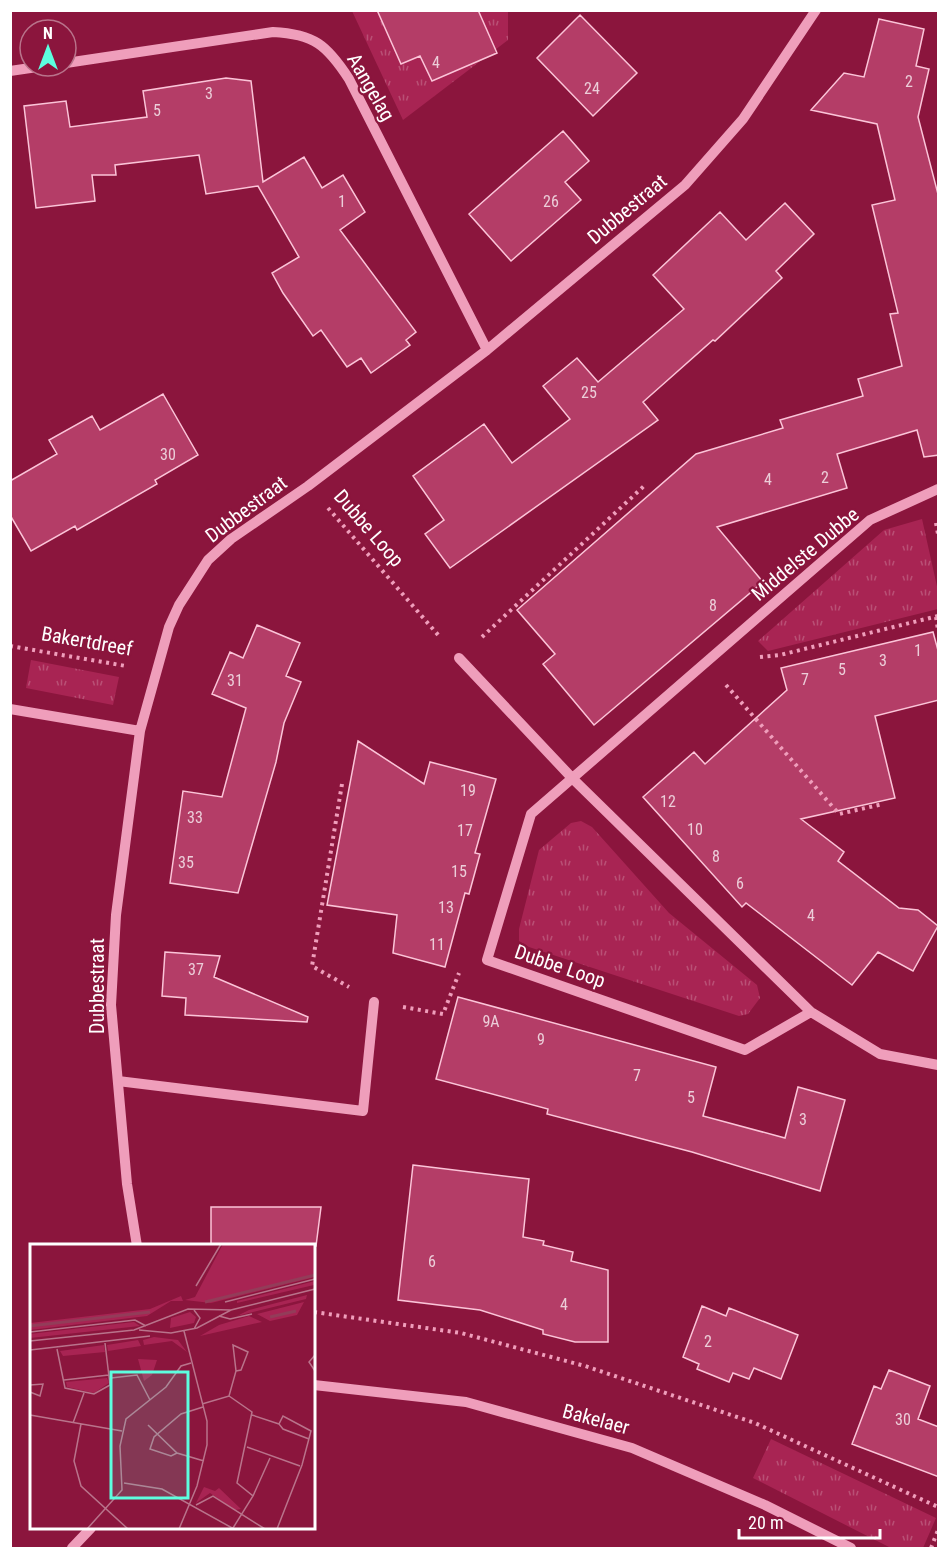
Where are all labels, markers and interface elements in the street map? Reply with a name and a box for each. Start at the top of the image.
north arrow [18,18,78,78]
text: N [43,24,53,43]
street label: Aangelag [342,49,400,125]
house number: 4 [432,53,440,72]
house number: 2 [905,72,913,91]
house number: 24 [584,79,600,98]
house number: 3 [205,84,213,103]
house number: 5 [153,101,161,120]
street label: Dubbestraat [583,169,672,249]
house number: 1 [338,192,346,211]
house number: 26 [543,192,559,211]
house number: 25 [581,383,597,402]
house number: 30 [160,445,176,464]
house number: 2 [821,468,829,487]
street label: Dubbestraat [200,470,292,547]
house number: 4 [764,470,772,489]
street label: Dubbe Loop [329,485,409,571]
street label: Middelste Dubbe [746,502,864,606]
house number: 8 [709,596,717,615]
street label: Bakertdreef [40,621,135,661]
house number: 1 [914,641,922,660]
house number: 3 [879,651,887,670]
house number: 5 [838,660,846,679]
house number: 7 [801,670,809,689]
house number: 31 [227,671,243,690]
house number: 19 [460,781,476,800]
house number: 12 [660,792,676,811]
house number: 33 [187,808,203,827]
house number: 10 [687,820,703,839]
house number: 17 [457,821,473,840]
house number: 8 [712,847,720,866]
house number: 35 [178,853,194,872]
house number: 15 [451,862,467,881]
house number: 6 [736,874,744,893]
house number: 13 [438,898,454,917]
house number: 4 [807,906,815,925]
house number: 11 [429,935,445,954]
street label: Dubbestraat [85,938,109,1034]
street label: Dubbe Loop [512,939,608,993]
house number: 37 [188,960,204,979]
house number: 9A [482,1012,500,1031]
house number: 9 [537,1030,545,1049]
house number: 7 [633,1066,641,1085]
house number: 5 [687,1088,695,1107]
house number: 3 [799,1110,807,1129]
inset map [30,1244,315,1529]
house number: 6 [428,1252,436,1271]
house number: 4 [560,1295,568,1314]
house number: 2 [704,1332,712,1351]
street label: Bakelaer [560,1399,632,1439]
house number: 30 [895,1410,911,1429]
scale bar [739,1502,880,1540]
text: 20 m [748,1512,783,1533]

